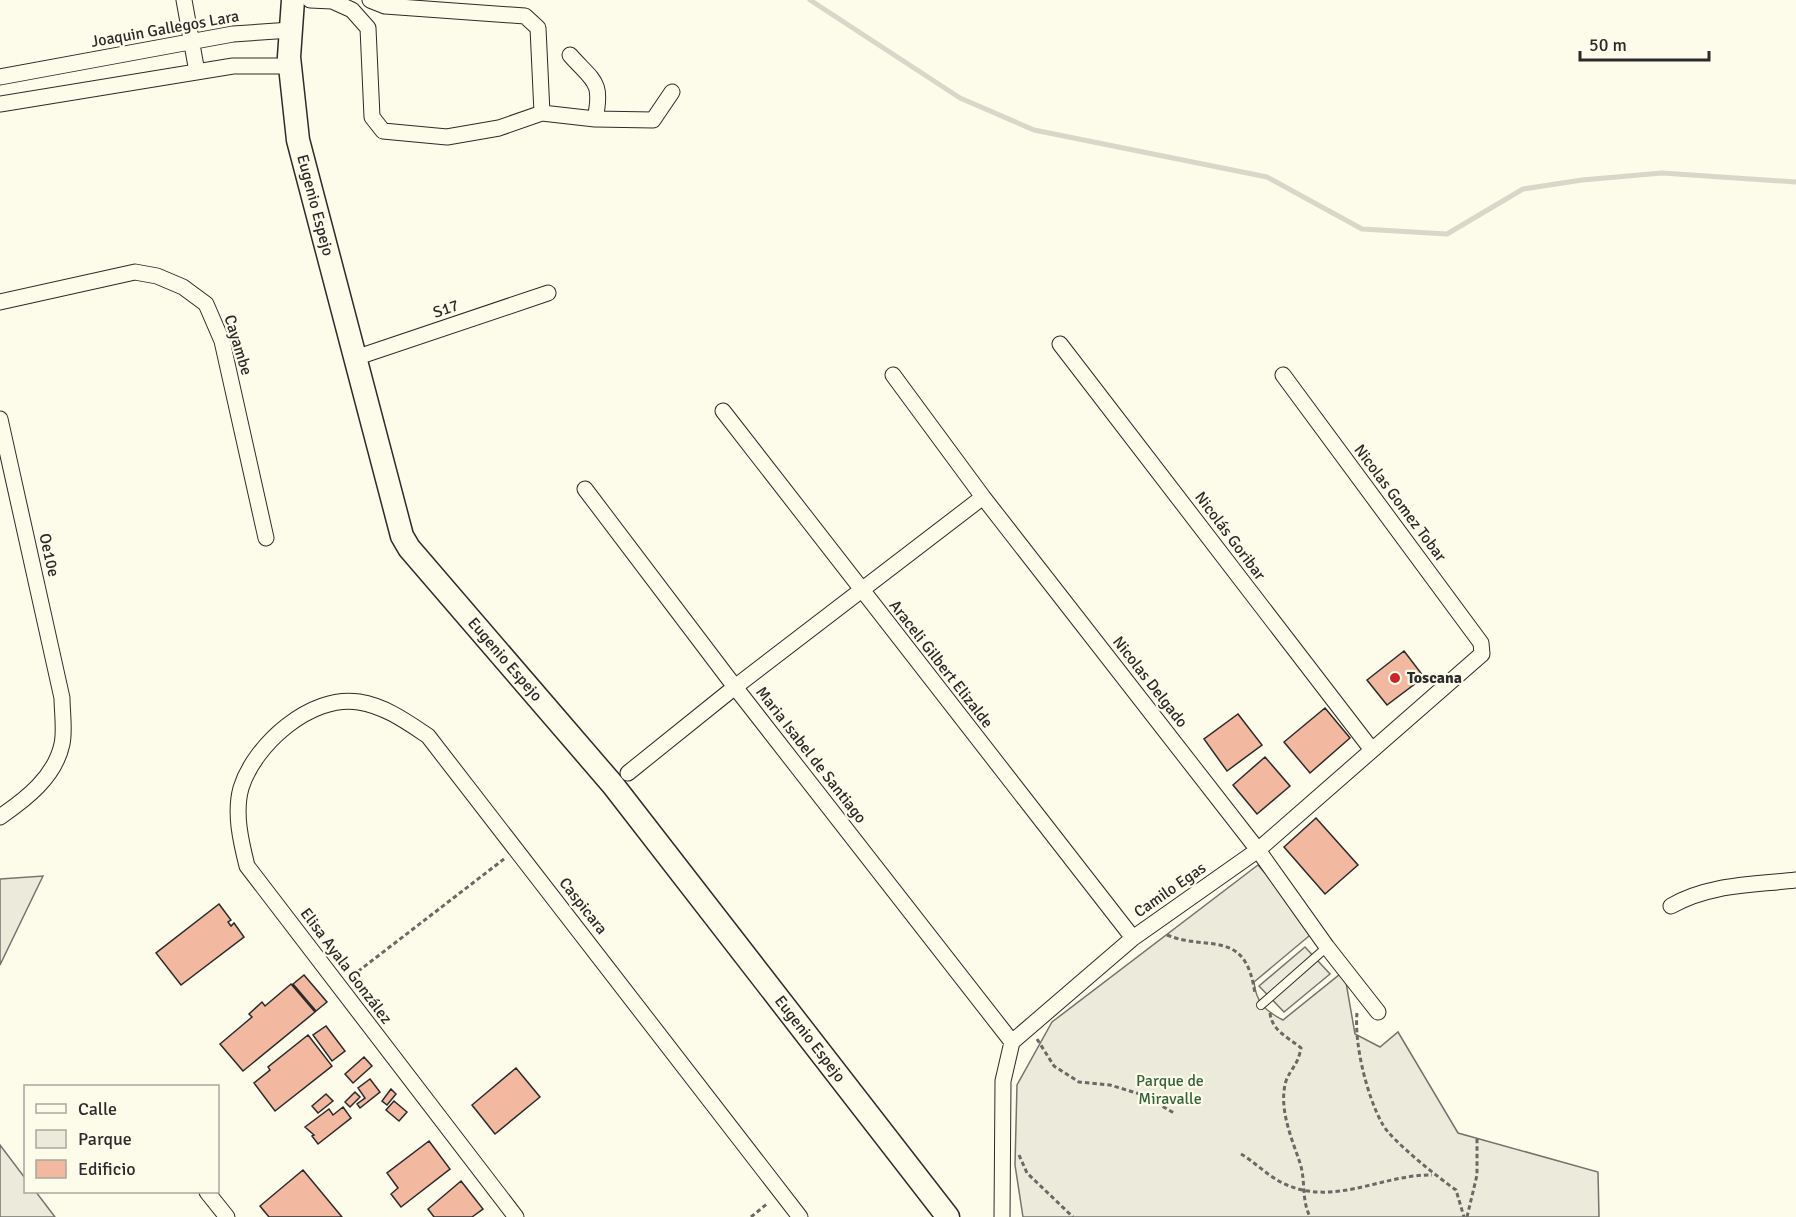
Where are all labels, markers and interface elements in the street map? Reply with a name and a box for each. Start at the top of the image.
street label: Joaquin Gallegos Lara [89,6,241,52]
scale bar [1580,24,1709,62]
text: 50 m [1589,34,1627,56]
street label: Eugenio Espejo [292,152,338,258]
street label: S17 [430,295,462,323]
street label: Cayambe [219,312,257,378]
street label: Nicolas Gomez Tobar [1349,440,1451,566]
street label: Nicolás Goribar [1190,488,1270,584]
street label: Oe10e [34,531,64,579]
street label: Araceli Gilbert Elizalde [885,596,997,732]
street label: Eugenio Espejo [463,613,547,706]
street label: Nicolas Delgado [1108,632,1192,732]
place label: Toscana [1407,668,1462,688]
marker: Toscana [1388,671,1402,685]
street label: Maria Isabel de Santiago [751,683,871,827]
street label: Camilo Egas [1130,858,1210,922]
street label: Caspicara [554,873,612,939]
street label: Elisa Ayala González [296,904,396,1028]
street label: Eugenio Espejo [770,992,850,1086]
park label: Parque de Miravalle [1136,1071,1204,1109]
legend [24,1085,219,1193]
text: Calle [78,1098,117,1120]
text: Parque [78,1128,132,1150]
text: Edificio [78,1158,136,1180]

